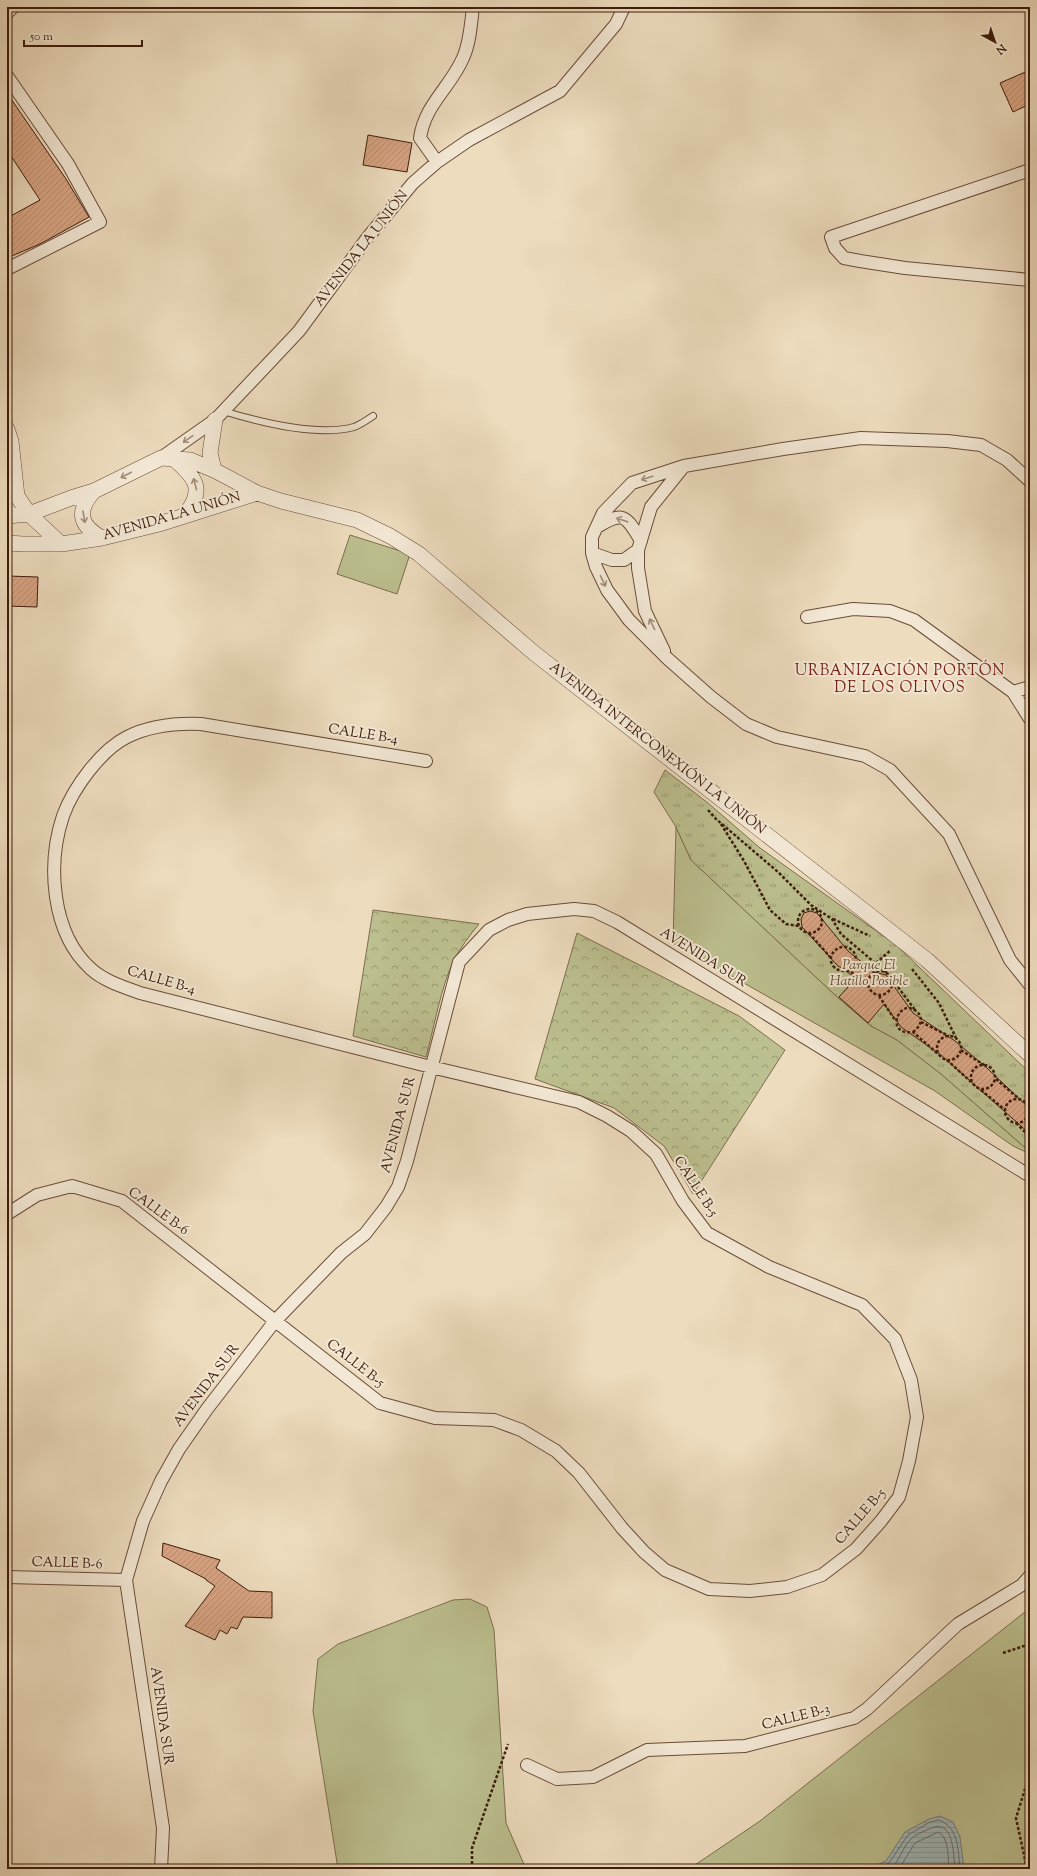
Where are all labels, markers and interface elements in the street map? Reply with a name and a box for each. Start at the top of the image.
scale bar [24,22,142,48]
north arrow [975,22,1015,62]
text: 50 m [29,28,53,46]
text: N [992,39,1010,58]
street label: AVENIDA LA UNIÓN [310,187,414,311]
one-way arrow [182,435,193,443]
one-way arrow [120,472,132,479]
one-way arrow [641,475,653,483]
one-way arrow [190,478,198,491]
street label: AVENIDA LA UNIÓN [101,488,243,546]
one-way arrow [80,510,88,523]
one-way arrow [616,515,628,523]
one-way arrow [600,575,607,587]
one-way arrow [648,618,655,630]
street label: AVENIDA INTERCONEXIÓN LA UNIÓN [544,658,770,840]
district label: URBANIZACIÓN PORTÓN DE LOS OLIVOS [795,659,1005,699]
street label: CALLE B-4 [327,720,399,750]
street label: AVENIDA SUR [656,923,750,993]
park label: Parque El Hatillo Posible [830,956,909,992]
street label: CALLE B-4 [124,962,198,1000]
street label: AVENIDA SUR [376,1074,422,1176]
street label: CALLE B-5 [668,1153,722,1221]
street label: CALLE B-6 [123,1183,193,1241]
street label: CALLE B-5 [322,1335,388,1393]
street label: AVENIDA SUR [169,1340,245,1432]
street label: CALLE B-5 [831,1484,891,1550]
street label: CALLE B-6 [31,1553,103,1575]
street label: AVENIDA SUR [144,1665,178,1767]
street label: CALLE B-3 [760,1700,833,1736]

